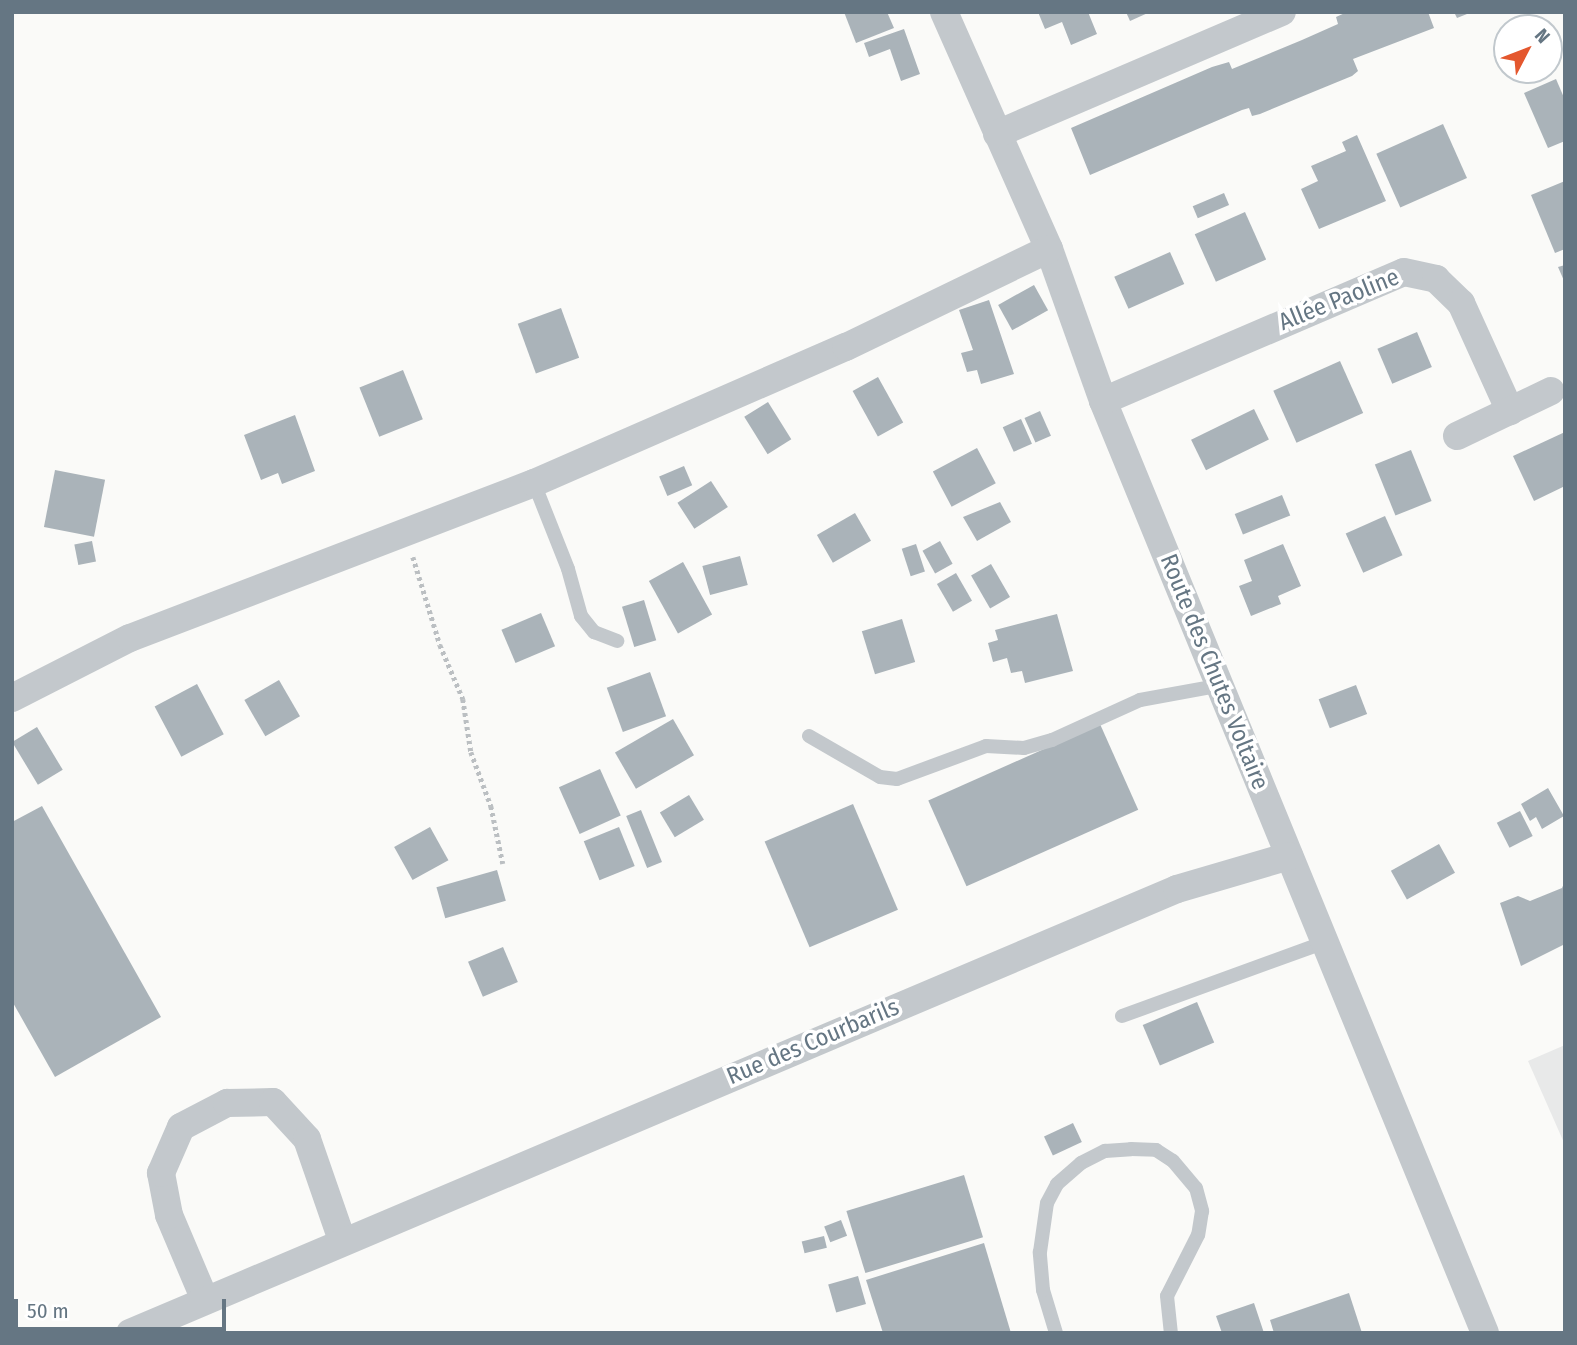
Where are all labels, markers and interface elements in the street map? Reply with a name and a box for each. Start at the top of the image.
north arrow [1493,14,1563,84]
text: N [1530,24,1555,48]
street label: Allée Paoline [1275,263,1403,337]
street label: Route des Chutes Voltaire [1154,550,1274,794]
street label: Rue des Courbarils [723,993,903,1091]
scale bar [18,1286,229,1330]
text: 50 m [27,1298,69,1324]

